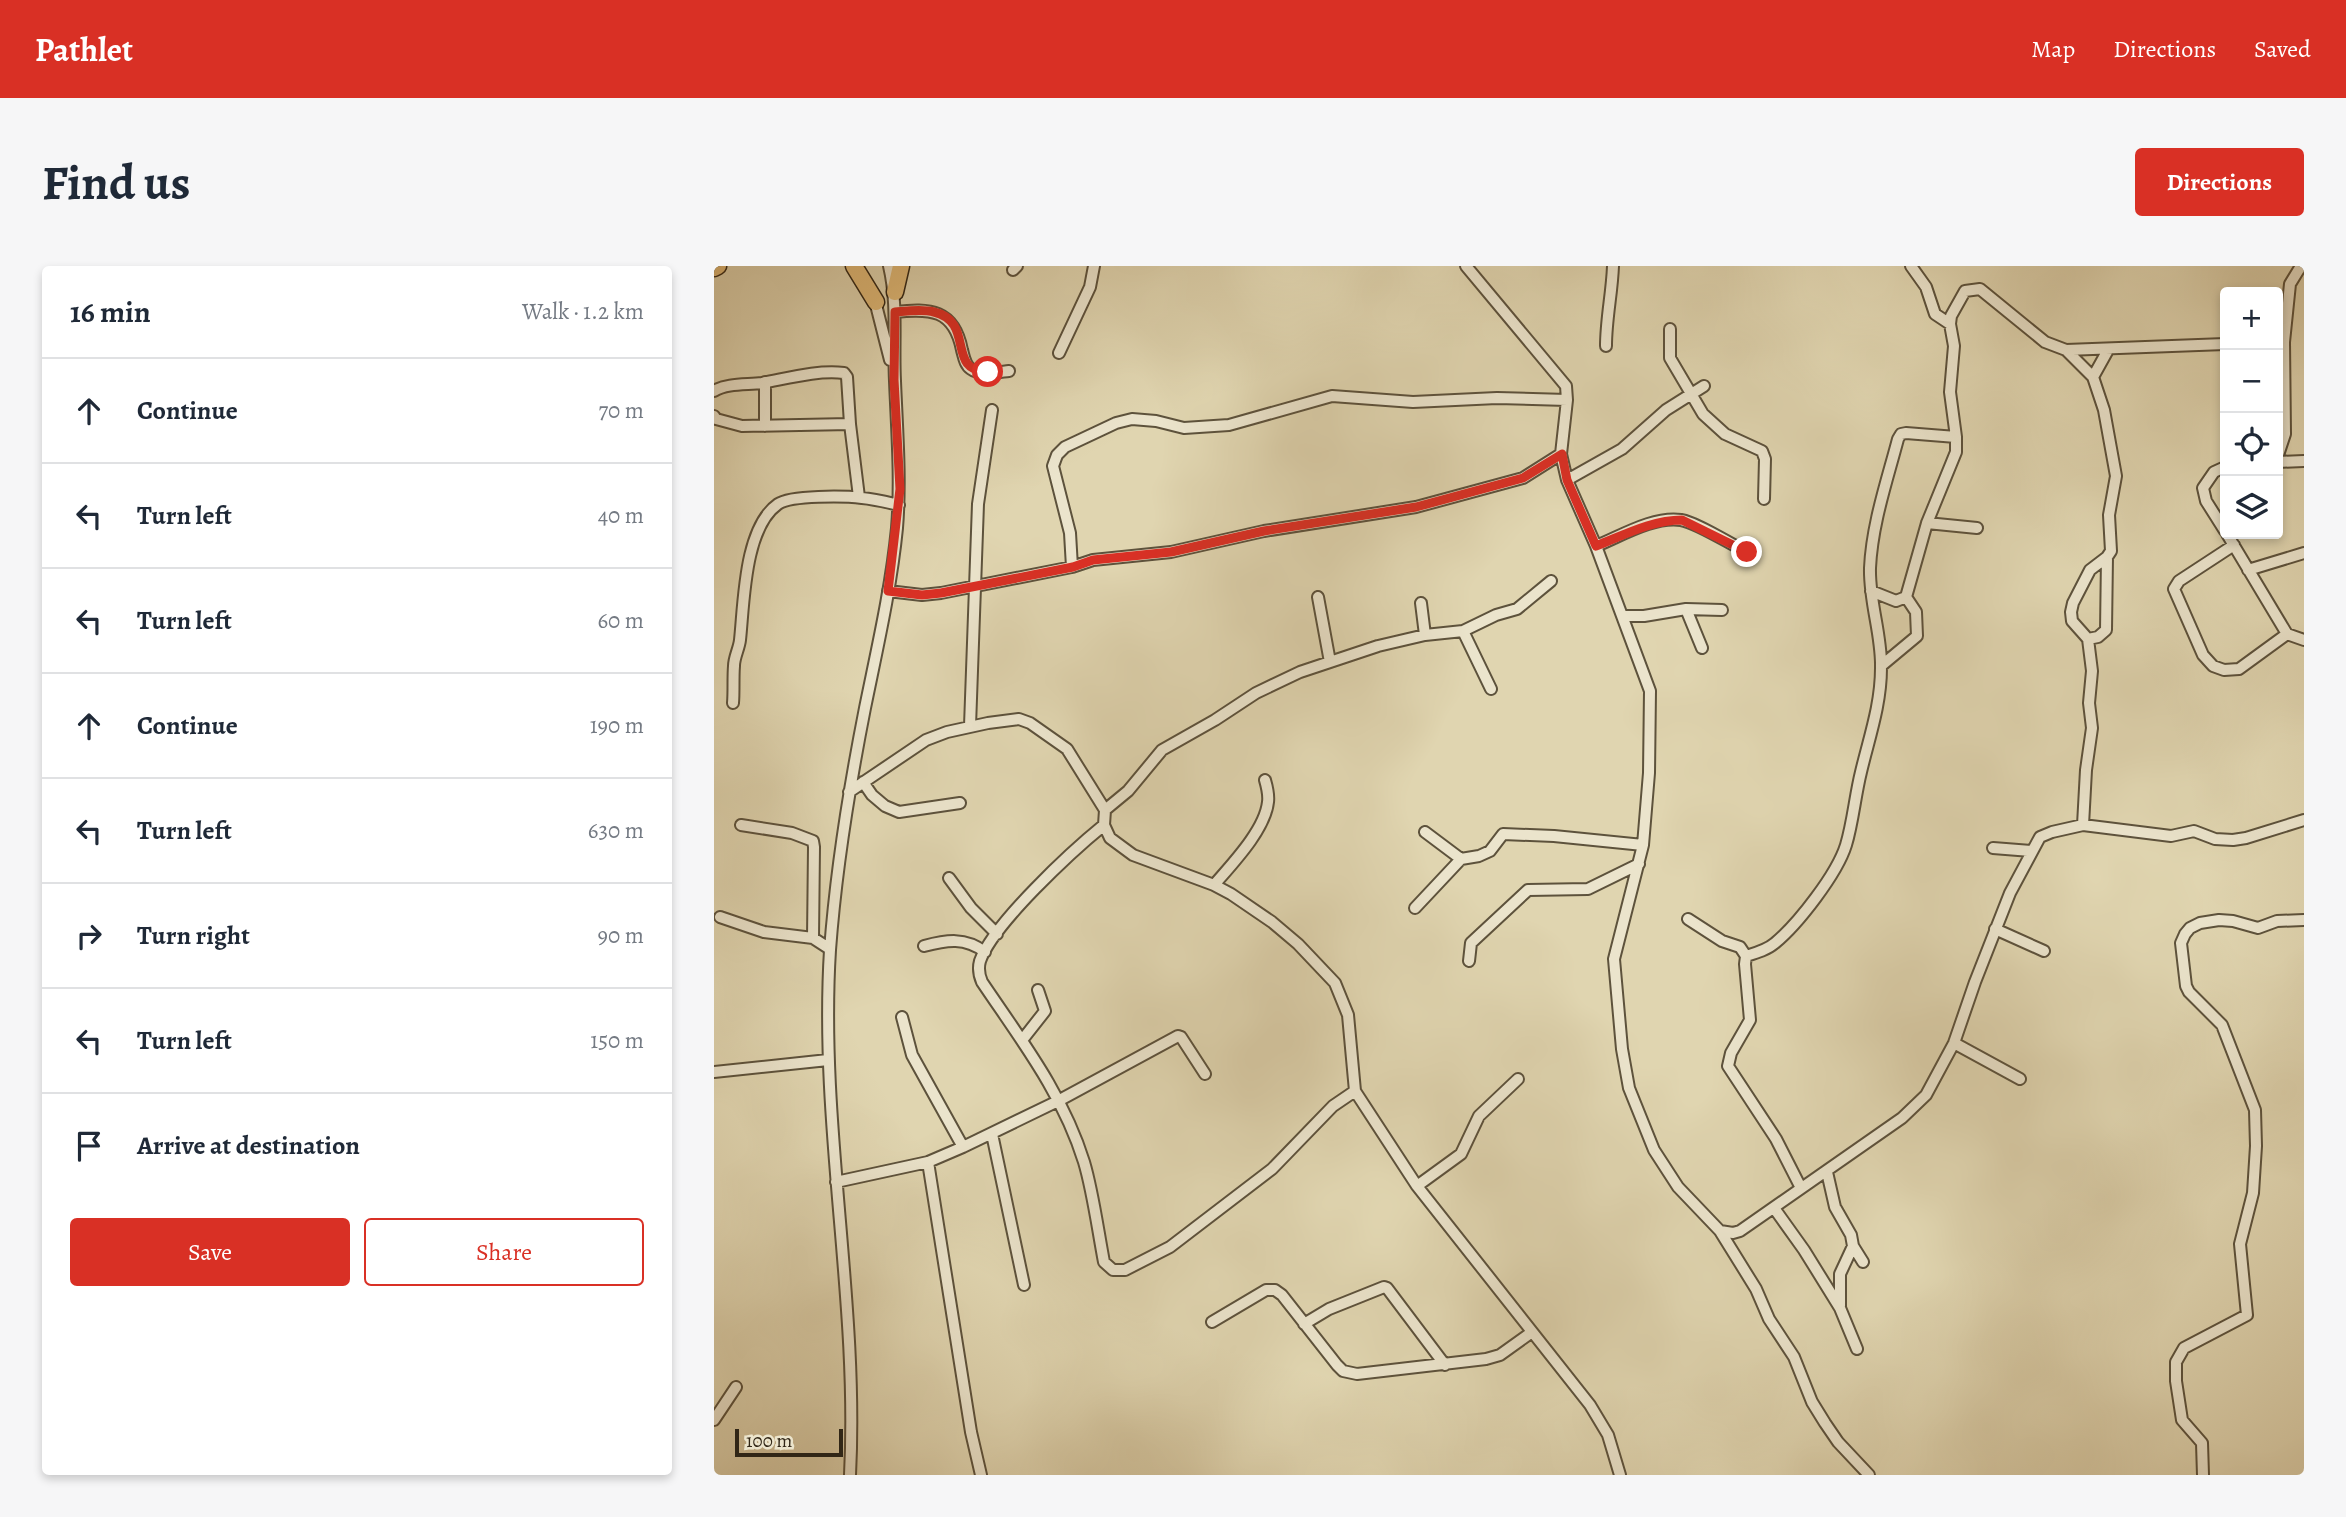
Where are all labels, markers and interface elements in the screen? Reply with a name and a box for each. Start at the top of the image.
text: Pathlet [35,27,133,72]
text: Map [2031,33,2075,65]
text: Directions [2113,33,2216,65]
text: Saved [2254,33,2311,65]
button: Directions [2135,148,2304,216]
text: Find us [42,149,190,216]
map controls [2220,287,2283,539]
button: + [2220,287,2283,350]
text: 16 min [70,292,151,332]
text: Walk · 1.2 km [522,296,644,327]
button: − [2220,350,2283,413]
route start [972,356,1003,387]
icon: ahead [70,392,108,430]
text: Continue [137,393,238,428]
text: 70 m [598,395,644,426]
button: locate [2220,413,2283,476]
button: layers [2220,476,2283,539]
icon: left [70,497,108,535]
text: Turn left [137,498,232,533]
text: 40 m [598,500,644,531]
route end [1731,536,1762,567]
icon: left [70,602,108,640]
text: Turn left [137,603,232,638]
text: 60 m [597,605,644,636]
icon: ahead [70,707,108,745]
text: Continue [137,708,238,743]
text: 190 m [590,710,644,741]
icon: left [70,812,108,850]
text: Turn left [137,813,232,848]
text: 630 m [588,815,644,846]
icon: right [70,917,108,955]
text: Turn right [137,918,250,953]
text: 90 m [598,920,644,951]
icon: left [70,1022,108,1060]
text: Turn left [137,1023,232,1058]
text: 150 m [590,1025,644,1056]
icon: arrive [70,1127,108,1165]
text: Arrive at destination [137,1128,360,1163]
button: Save [70,1218,350,1286]
button: Share [364,1218,644,1286]
scale bar [735,1426,844,1458]
text: 100 m [746,1428,792,1454]

